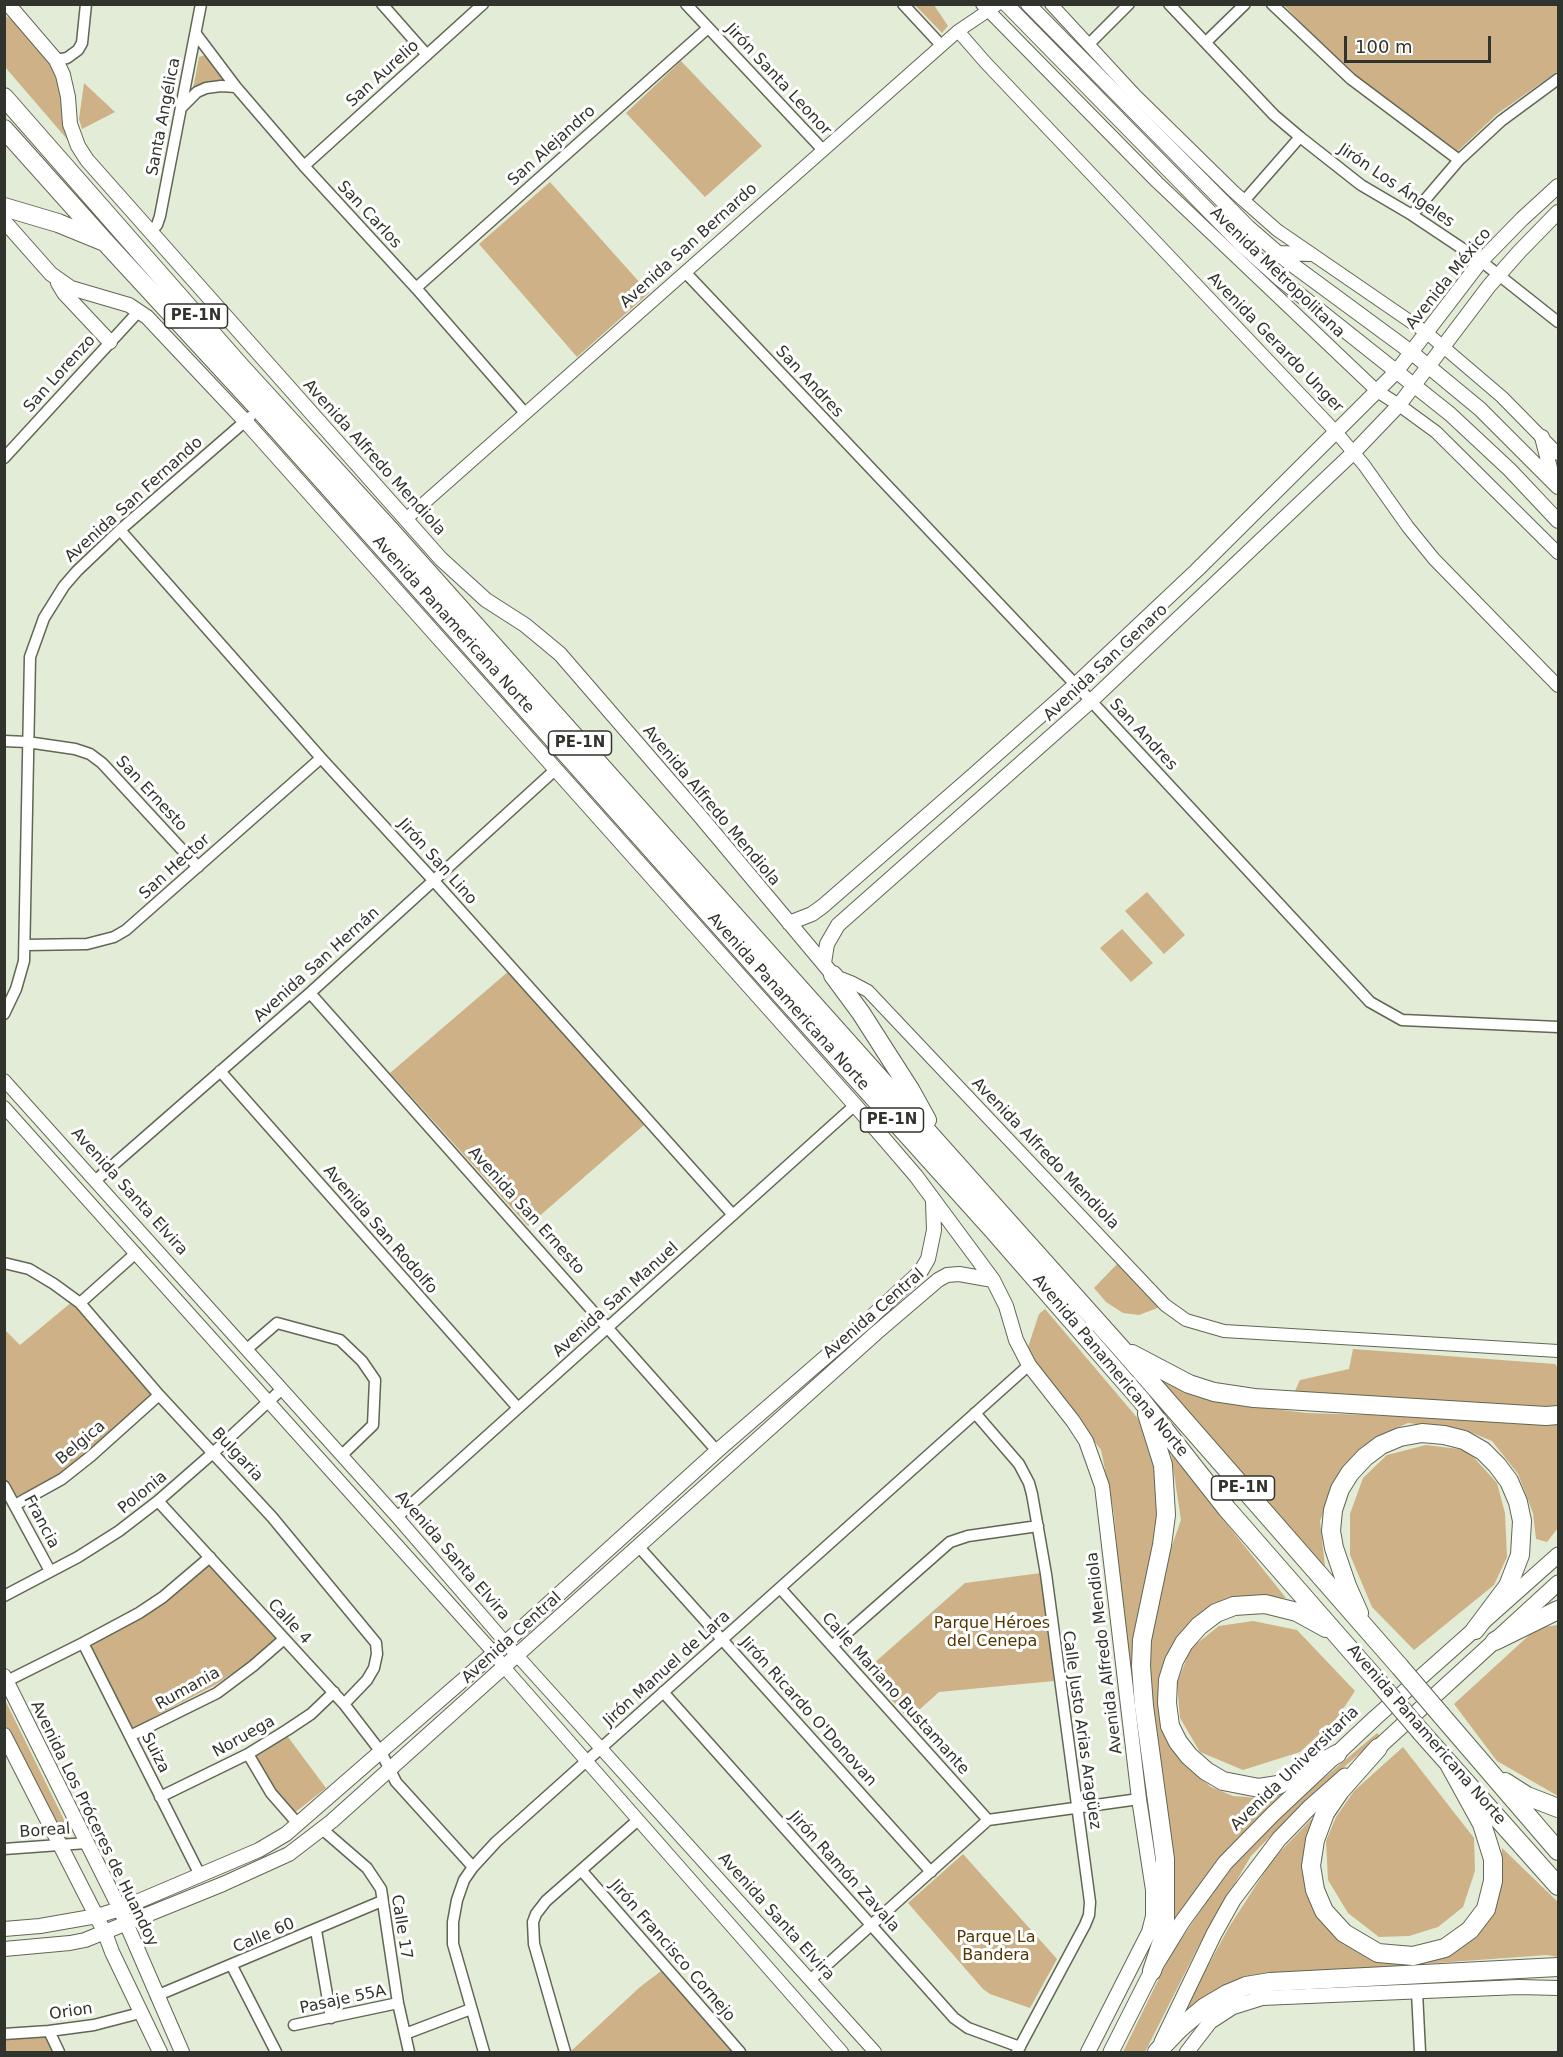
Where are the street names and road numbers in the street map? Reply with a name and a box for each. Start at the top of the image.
street label: Jirón Santa Leonor [721,20,835,140]
street label: San Aurelio [343,36,423,112]
street label: Santa Angélica [143,56,185,178]
street label: San Alejandro [504,102,600,190]
street label: Jirón Los Ángeles [1334,140,1458,232]
street label: San Carlos [333,177,405,253]
street label: Avenida San Bernardo [617,179,761,313]
street label: Avenida Metropolitana [1206,204,1348,342]
street label: Avenida México [1402,224,1496,334]
street label: Avenida Gerardo Unger [1203,269,1347,417]
road number: PE-1N [164,304,228,328]
street label: San Lorenzo [20,331,100,417]
street label: San Andres [771,342,847,422]
street label: Avenida Alfredo Mendiola [299,376,449,540]
street label: Avenida San Fernando [61,433,207,567]
street label: Avenida Panamericana Norte [368,532,538,718]
street label: Avenida San Genaro [1040,601,1172,725]
street label: San Andres [1105,695,1181,775]
street label: Avenida Alfredo Mendiola [638,722,784,890]
road number: PE-1N [548,731,612,755]
street label: San Ernesto [111,752,191,836]
street label: Jirón San Lino [393,815,481,909]
street label: San Hector [136,830,214,904]
street label: Avenida San Hernán [250,904,384,1026]
street label: Avenida Panamericana Norte [703,909,873,1095]
street label: Avenida Alfredo Mendiola [967,1074,1123,1234]
road number: PE-1N [860,1108,924,1132]
street label: Avenida Santa Elvira [67,1124,191,1260]
street label: Avenida San Ernesto [464,1143,588,1279]
street label: Avenida San Rodolfo [319,1162,441,1298]
street label: Avenida San Manuel [549,1239,683,1361]
street label: Avenida Central [820,1265,928,1363]
street label: Avenida Panamericana Norte [1028,1271,1192,1461]
street label: Belgica [52,1417,110,1469]
street label: Bulgaria [207,1424,267,1486]
street label: Polonia [115,1467,171,1519]
road number: PE-1N [1212,1476,1274,1500]
street label: Avenida Santa Elvira [391,1487,513,1625]
street label: Francia [19,1492,63,1552]
street label: Avenida Alfredo Mendiola [1083,1551,1127,1755]
street label: Avenida Central [458,1588,566,1688]
street label: Calle 4 [263,1595,315,1649]
street label: Jirón Manuel de Lara [600,1607,734,1731]
street label: Calle Mariano Bustamante [817,1609,973,1779]
street label: Calle Justo Arias Aragüez [1058,1630,1104,1830]
street label: Jirón Ricardo O'Donovan [736,1633,880,1791]
street label: Avenida Panamericana Norte [1343,1641,1509,1829]
street label: Rumania [153,1664,223,1714]
street label: Avenida Los Próceres de Huandoy [26,1698,162,1950]
street label: Avenida Universitaria [1227,1703,1363,1835]
street label: Noruega [209,1712,279,1762]
street label: Suiza [137,1730,173,1776]
street label: Jirón Ramón Zavala [785,1808,903,1936]
street label: Boreal [19,1820,71,1842]
street label: Avenida Santa Elvira [714,1849,838,1985]
street label: Jirón Francisco Cornejo [605,1876,739,2026]
street label: Calle 17 [386,1893,416,1961]
street label: Calle 60 [230,1914,298,1958]
street label: Pasaje 55A [298,1982,388,2018]
street label: Orion [48,1999,94,2025]

